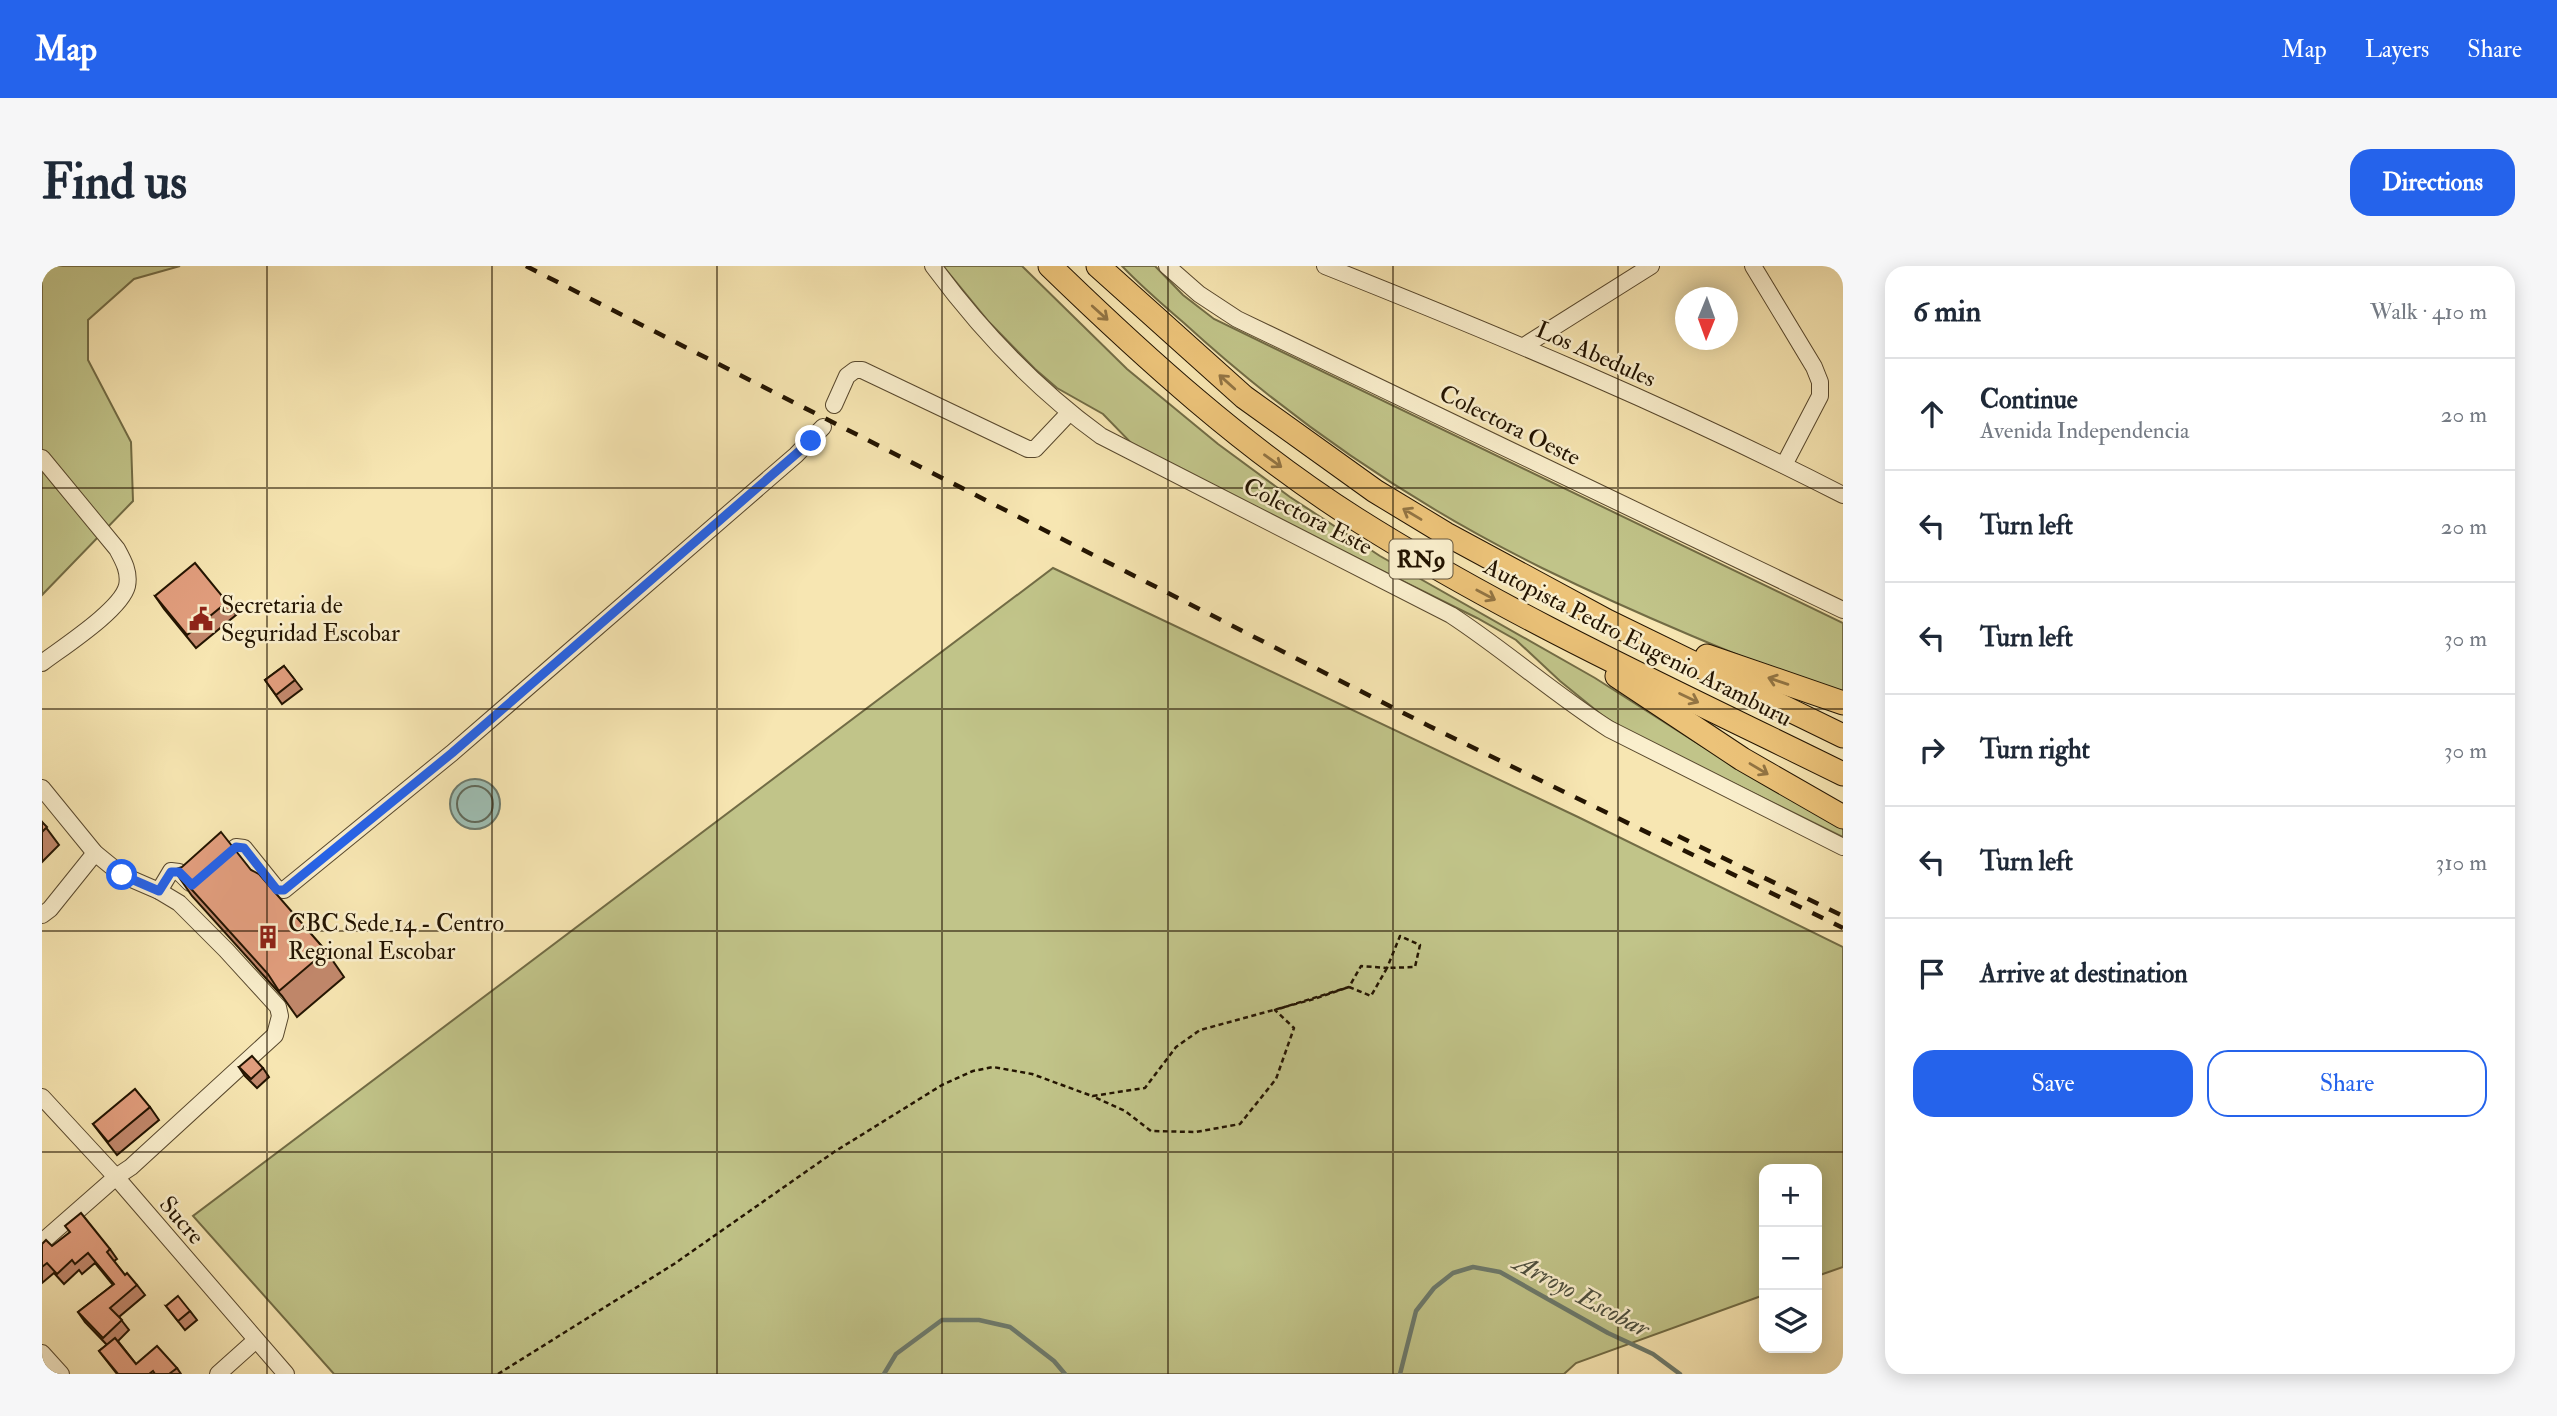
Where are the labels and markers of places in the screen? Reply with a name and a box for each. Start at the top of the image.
place label: Secretaria de Seguridad Escobar [221,590,400,649]
public building icon: Secretaria de Seguridad Escobar [187,605,215,633]
place label: CBC Sede 14 - Centro Regional Escobar [288,908,504,967]
building icon: CBC Sede 14 - Centro Regional Escobar [254,923,282,951]

